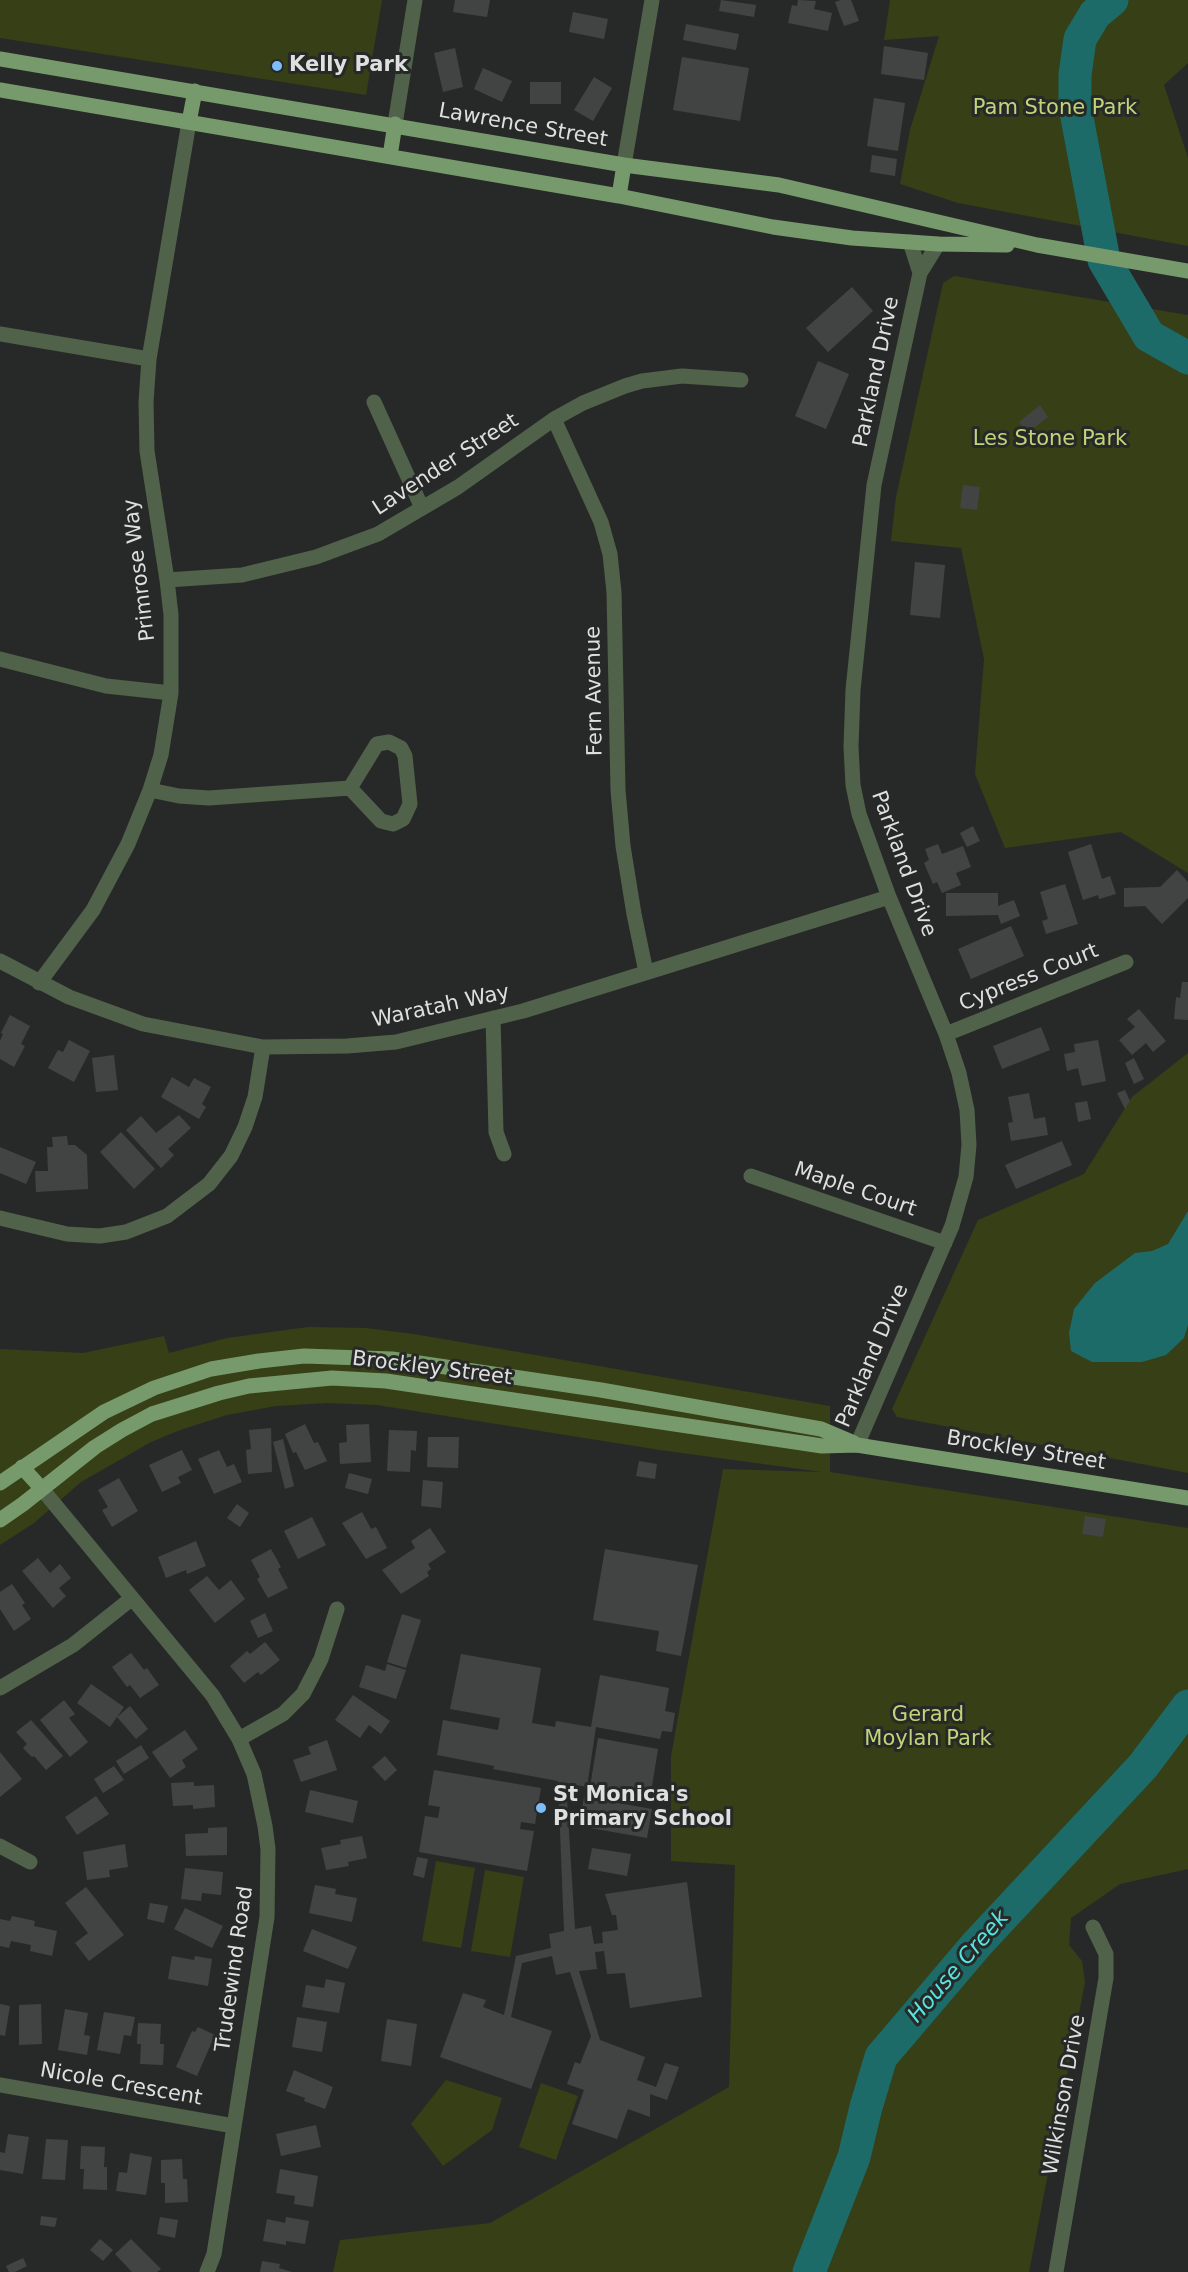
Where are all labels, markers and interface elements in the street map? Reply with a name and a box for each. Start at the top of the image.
place label: Kelly Park [289,53,408,79]
marker: Kelly Park [270,59,284,73]
park label: Pam Stone Park [973,96,1137,122]
street label: Lawrence Street [437,99,609,153]
street label: Parkland Drive [849,294,905,450]
street label: Lavender Street [368,409,524,521]
park label: Les Stone Park [973,427,1127,453]
street label: Primrose Way [119,497,161,643]
street label: Fern Avenue [581,626,609,756]
street label: Parkland Drive [865,788,941,940]
street label: Cypress Court [956,939,1102,1017]
street label: Waratah Way [370,980,512,1034]
street label: Maple Court [791,1157,919,1223]
street label: Parkland Drive [831,1280,915,1432]
street label: Brockley Street [351,1347,513,1391]
street label: Brockley Street [945,1426,1107,1476]
park label: Gerard Moylan Park [864,1703,992,1753]
place label: St Monica's Primary School [553,1783,732,1833]
marker: St Monica's Primary School [534,1801,548,1815]
street label: Trudewind Road [211,1885,259,2053]
water label: House Creek [903,1905,1015,2029]
street label: Wilkinson Drive [1038,2013,1092,2177]
street label: Nicole Crescent [38,2058,204,2112]

